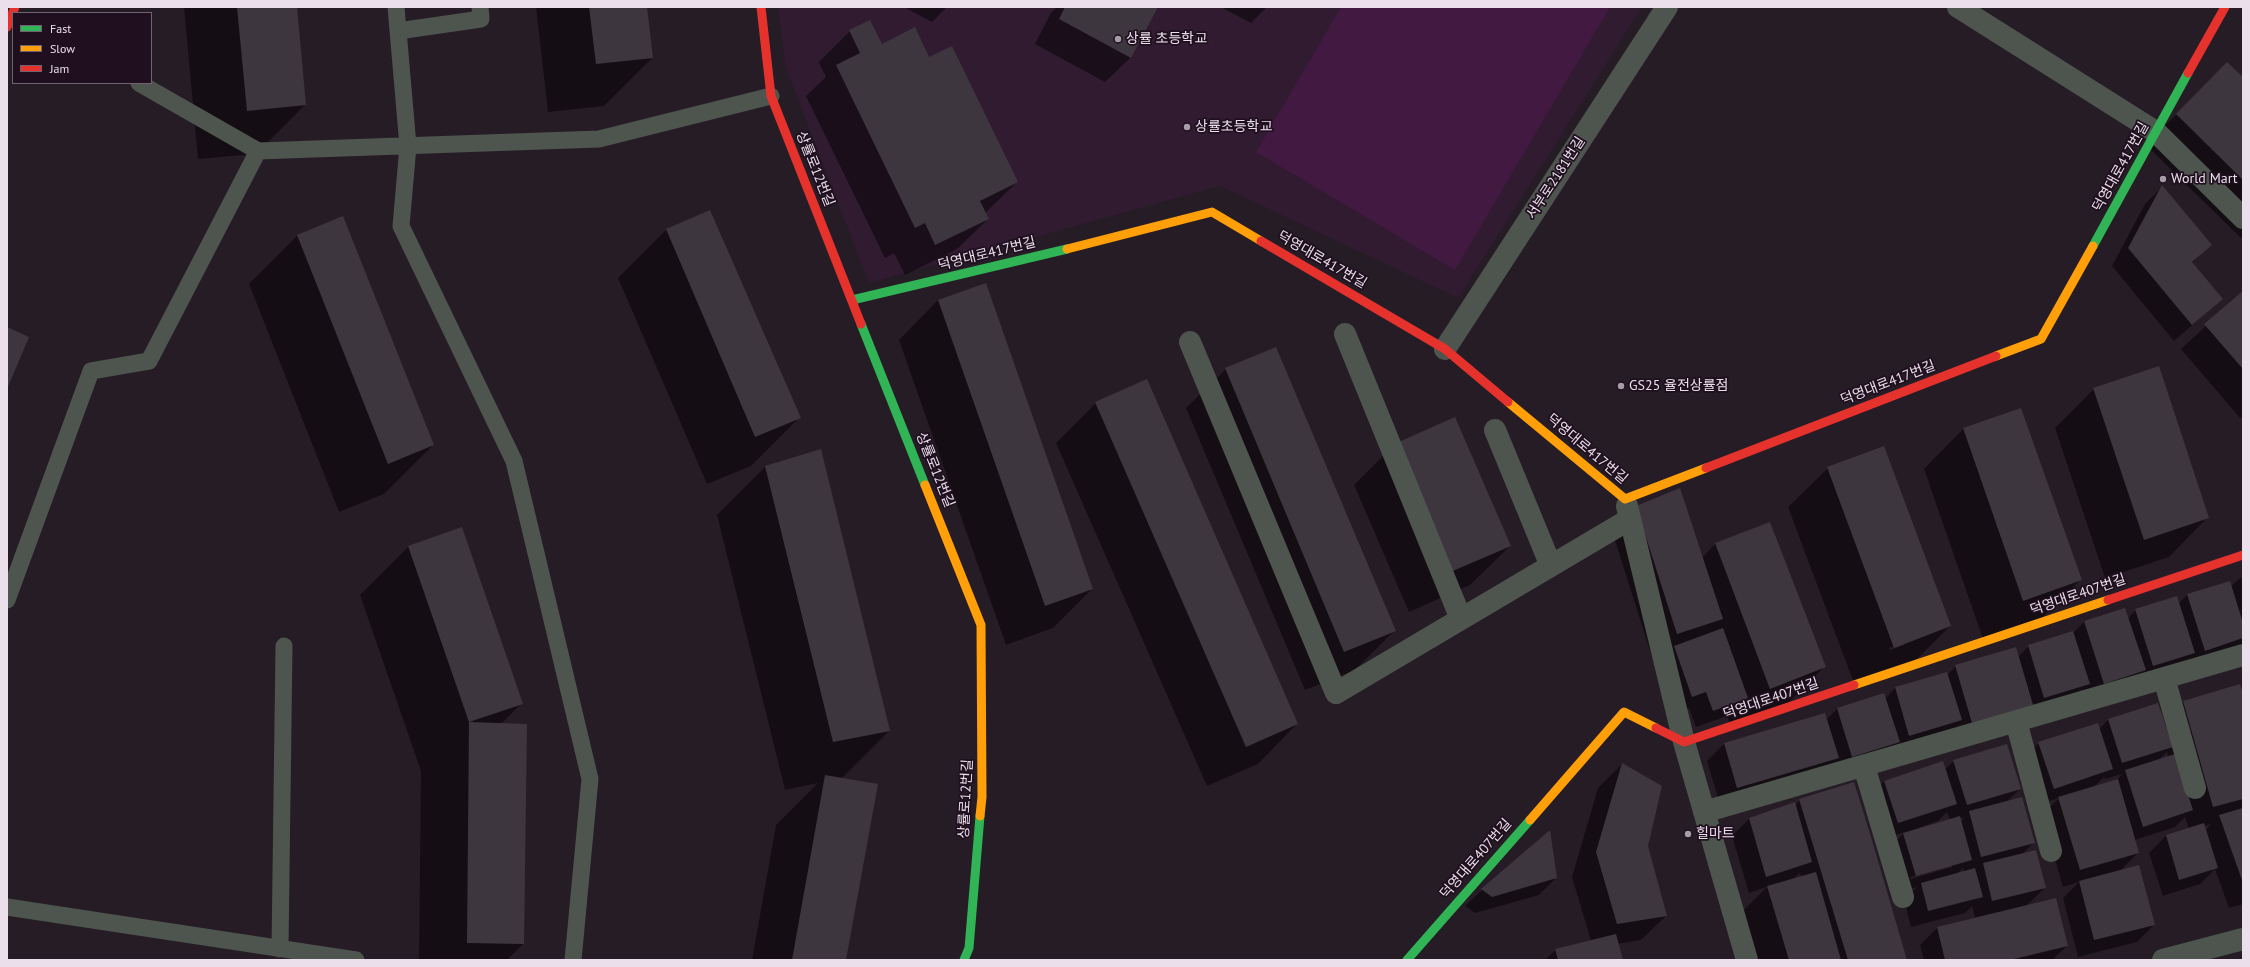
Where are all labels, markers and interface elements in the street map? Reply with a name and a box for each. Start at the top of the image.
legend [12,12,152,84]
text: Fast [50,21,71,36]
place label: 상률 초등학교 [1126,31,1207,47]
marker: 상률 초등학교 [1113,34,1123,44]
text: Slow [50,41,75,56]
text: Jam [50,61,69,76]
place label: 상률초등학교 [1195,119,1272,135]
street label: 덕영대로417번길 [2089,119,2153,215]
marker: 상률초등학교 [1182,122,1192,132]
street label: 상률로12번길 [792,129,838,209]
street label: 서부로2181번길 [1523,134,1589,222]
place label: World Mart [2171,171,2238,187]
marker: World Mart [2158,174,2168,184]
street label: 덕영대로417번길 [1274,228,1370,292]
street label: 덕영대로417번길 [936,234,1038,274]
street label: 덕영대로417번길 [1838,357,1938,409]
place label: GS25 율전상률점 [1629,378,1728,394]
marker: GS25 율전상률점 [1616,381,1626,391]
street label: 덕영대로417번길 [1543,410,1631,488]
street label: 상률로12번길 [912,430,958,510]
street label: 덕영대로407번길 [2028,571,2128,619]
street label: 덕영대로407번길 [1721,675,1821,723]
street label: 상률로12번길 [956,759,976,839]
street label: 덕영대로407번길 [1437,816,1515,902]
place label: 힐마트 [1696,826,1735,842]
marker: 힐마트 [1683,829,1693,839]

